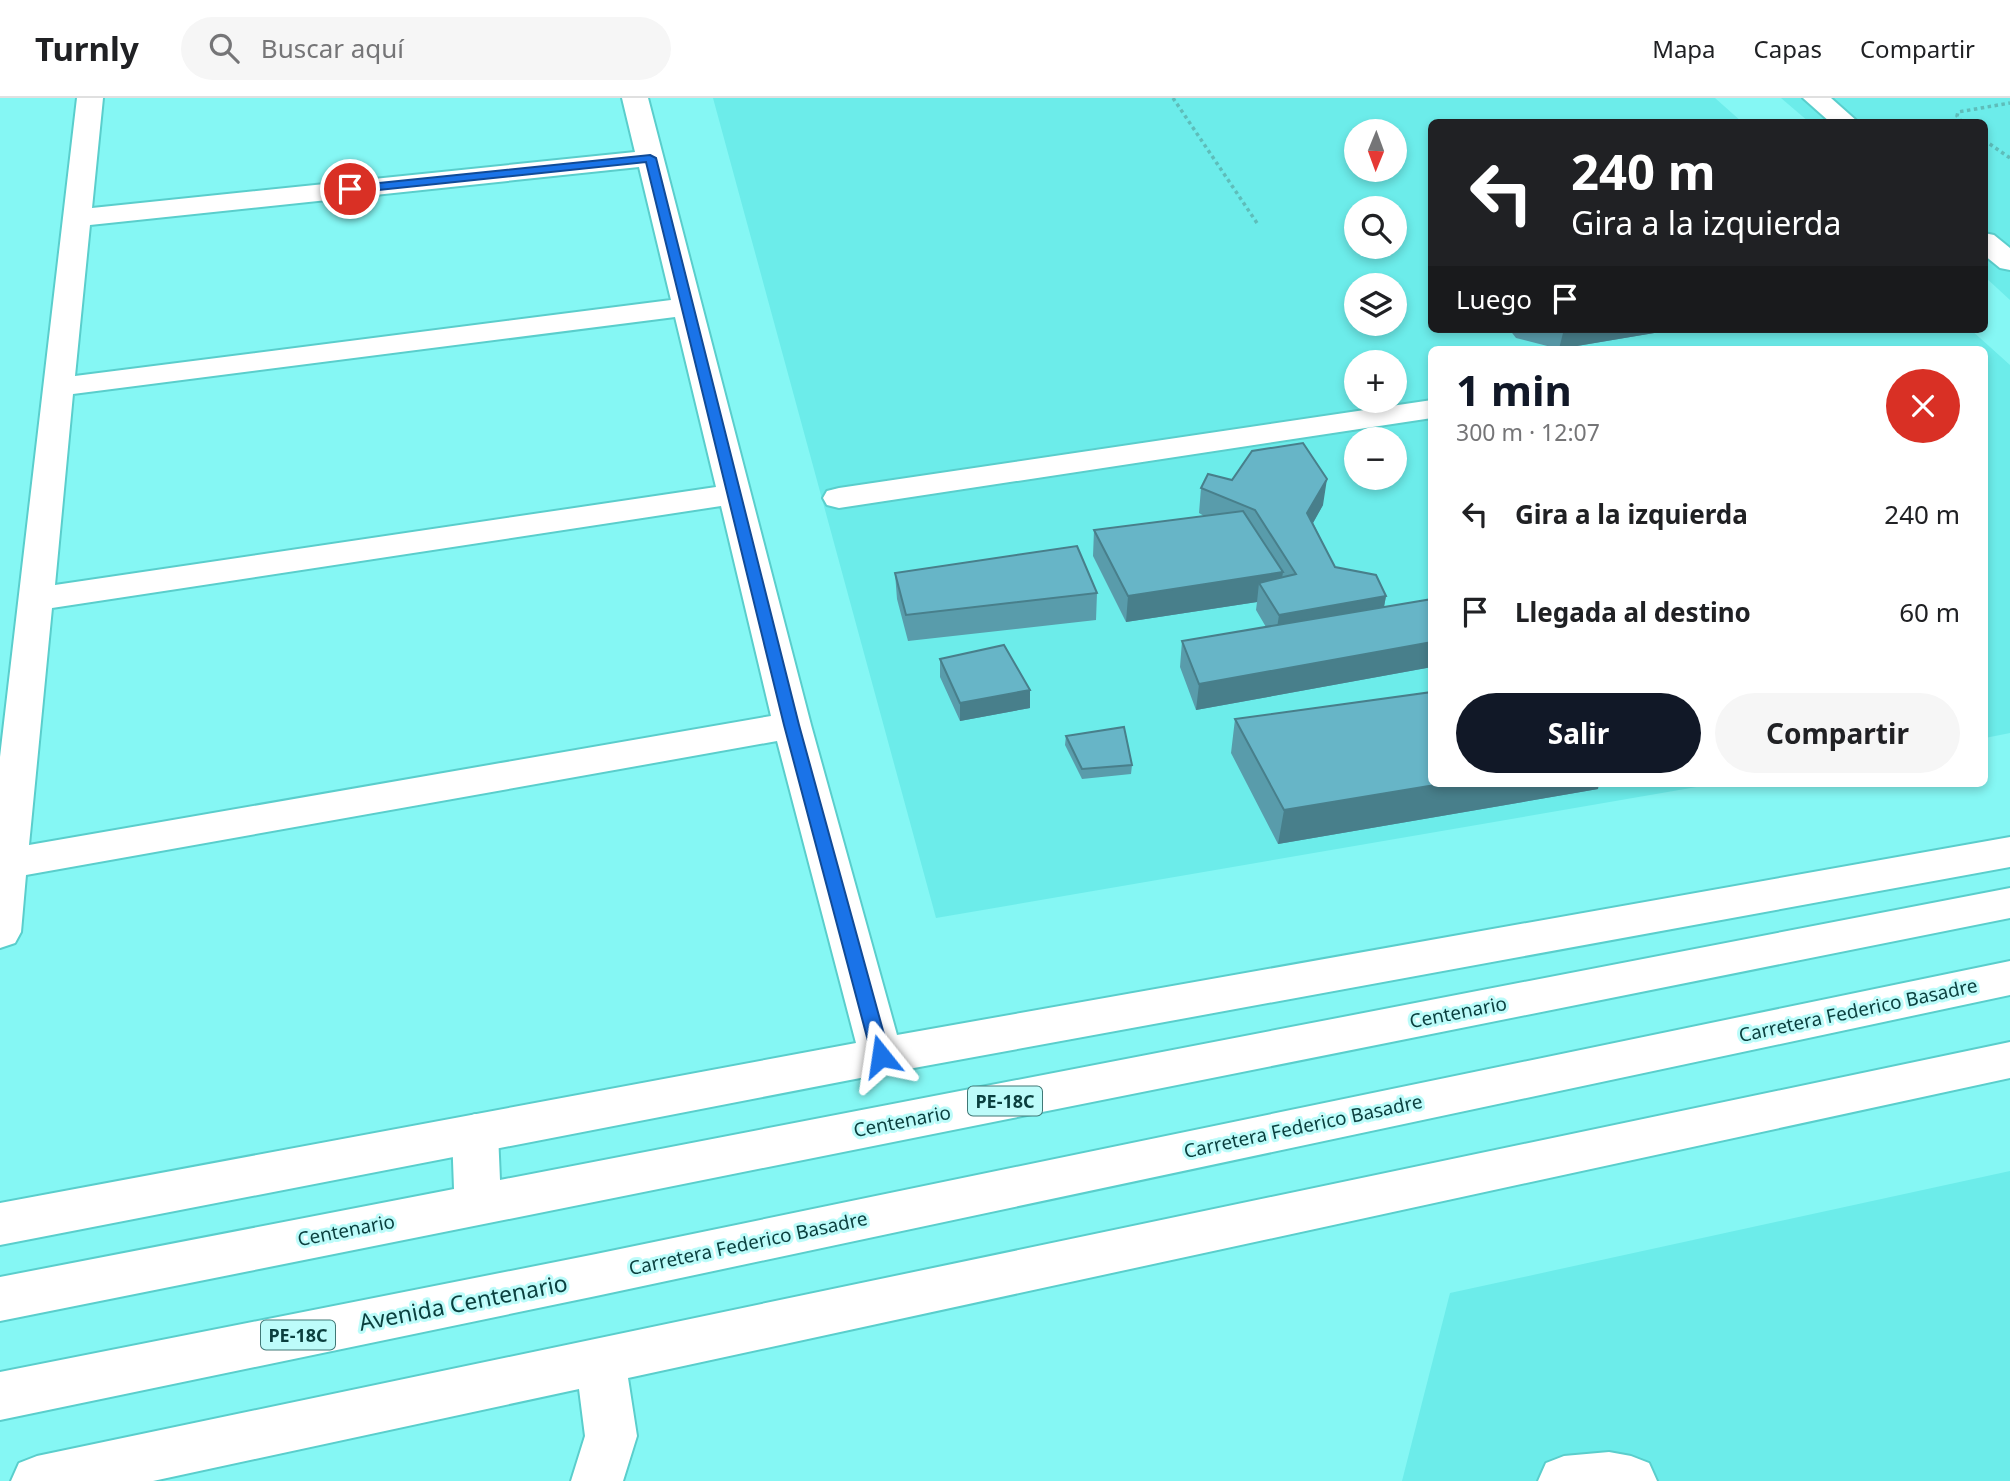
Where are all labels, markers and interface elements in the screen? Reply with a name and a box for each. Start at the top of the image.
search box [181,17,671,80]
text: Turnly [35,26,139,71]
icon: search [205,29,243,67]
text: Buscar aquí [261,30,404,66]
text: Mapa [1652,32,1716,65]
text: Capas [1754,32,1822,65]
text: Compartir [1860,32,1975,65]
north arrow [1344,119,1407,182]
map controls [1344,119,1407,490]
text: 240 m [1571,138,1716,204]
icon: left [1456,147,1547,238]
pin [320,159,380,219]
icon: arrive [331,170,369,208]
button: search [1344,196,1407,259]
text: Gira a la izquierda [1571,201,1841,244]
button: layers [1344,273,1407,336]
icon: arrive [1546,280,1584,318]
text: Luego [1456,281,1532,317]
button: + [1344,350,1407,413]
text: 1 min [1456,361,1572,418]
button: close [1886,369,1960,443]
text: 300 m · 12:07 [1456,416,1600,448]
button: − [1344,427,1407,490]
icon: left [1456,495,1494,533]
text: Gira a la izquierda [1515,496,1748,532]
text: 240 m [1884,496,1960,532]
icon: arrive [1456,593,1494,631]
text: Llegada al destino [1515,594,1751,630]
text: 60 m [1899,594,1960,630]
button: Salir [1456,693,1701,773]
button: Compartir [1715,693,1960,773]
street label: Carretera Federico Basadre [1736,972,1980,1048]
street label: Centenario [1407,990,1509,1034]
position arrow [844,1019,918,1093]
road number: PE-18C [968,1086,1042,1116]
street label: Carretera Federico Basadre [1181,1088,1425,1164]
street label: Centenario [851,1099,953,1143]
street label: Carretera Federico Basadre [626,1205,870,1281]
street label: Centenario [295,1208,397,1252]
street label: Avenida Centenario [356,1266,570,1338]
road number: PE-18C [261,1320,335,1350]

